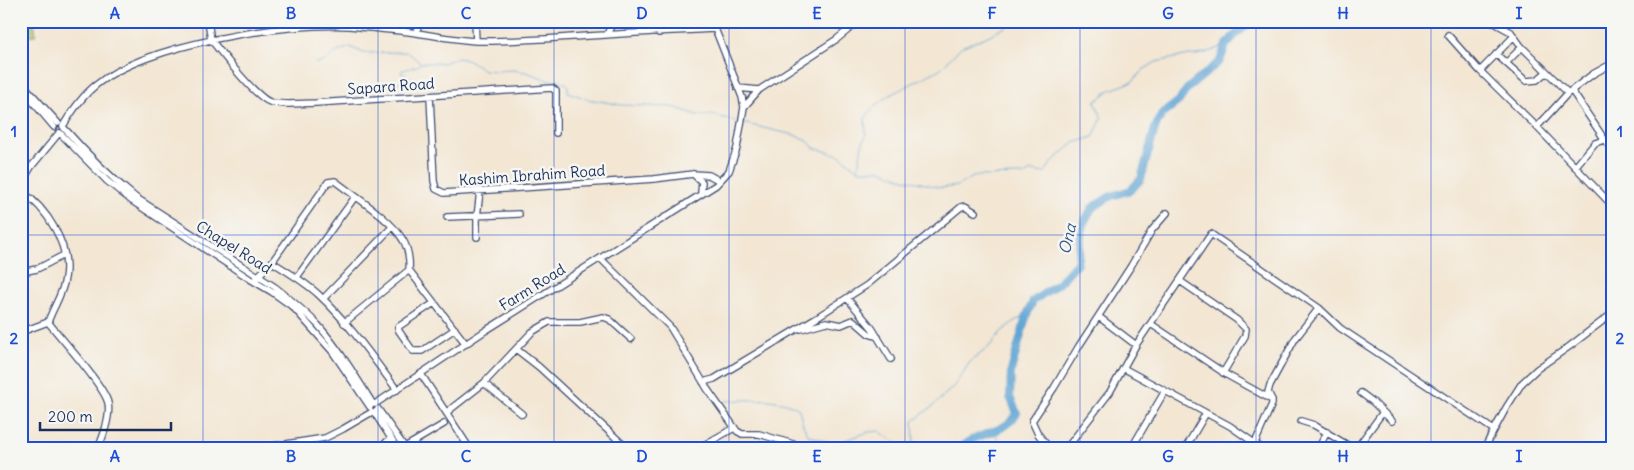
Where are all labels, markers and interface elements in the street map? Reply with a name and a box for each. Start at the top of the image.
text: A [110,3,120,23]
text: B [286,3,297,23]
text: C [461,3,472,23]
text: D [636,3,648,23]
text: E [812,3,822,23]
text: F [987,3,997,23]
text: G [1162,3,1174,23]
text: H [1337,3,1349,23]
text: I [1516,3,1523,23]
street label: Sapara Road [347,73,435,99]
text: 1 [11,121,17,141]
text: 1 [1617,121,1623,141]
street label: Kashim Ibrahim Road [458,160,606,190]
street label: Chapel Road [193,216,276,278]
water label: Ona [1054,221,1080,256]
street label: Farm Road [495,259,569,315]
text: 2 [10,328,19,348]
text: 2 [1616,328,1625,348]
scale bar [40,400,171,432]
text: 200 m [48,407,93,426]
text: A [110,446,120,466]
text: B [286,446,297,466]
text: C [461,446,472,466]
text: D [636,446,648,466]
text: E [812,446,822,466]
text: F [987,446,997,466]
text: G [1162,446,1174,466]
text: H [1337,446,1349,466]
text: I [1516,446,1523,466]

